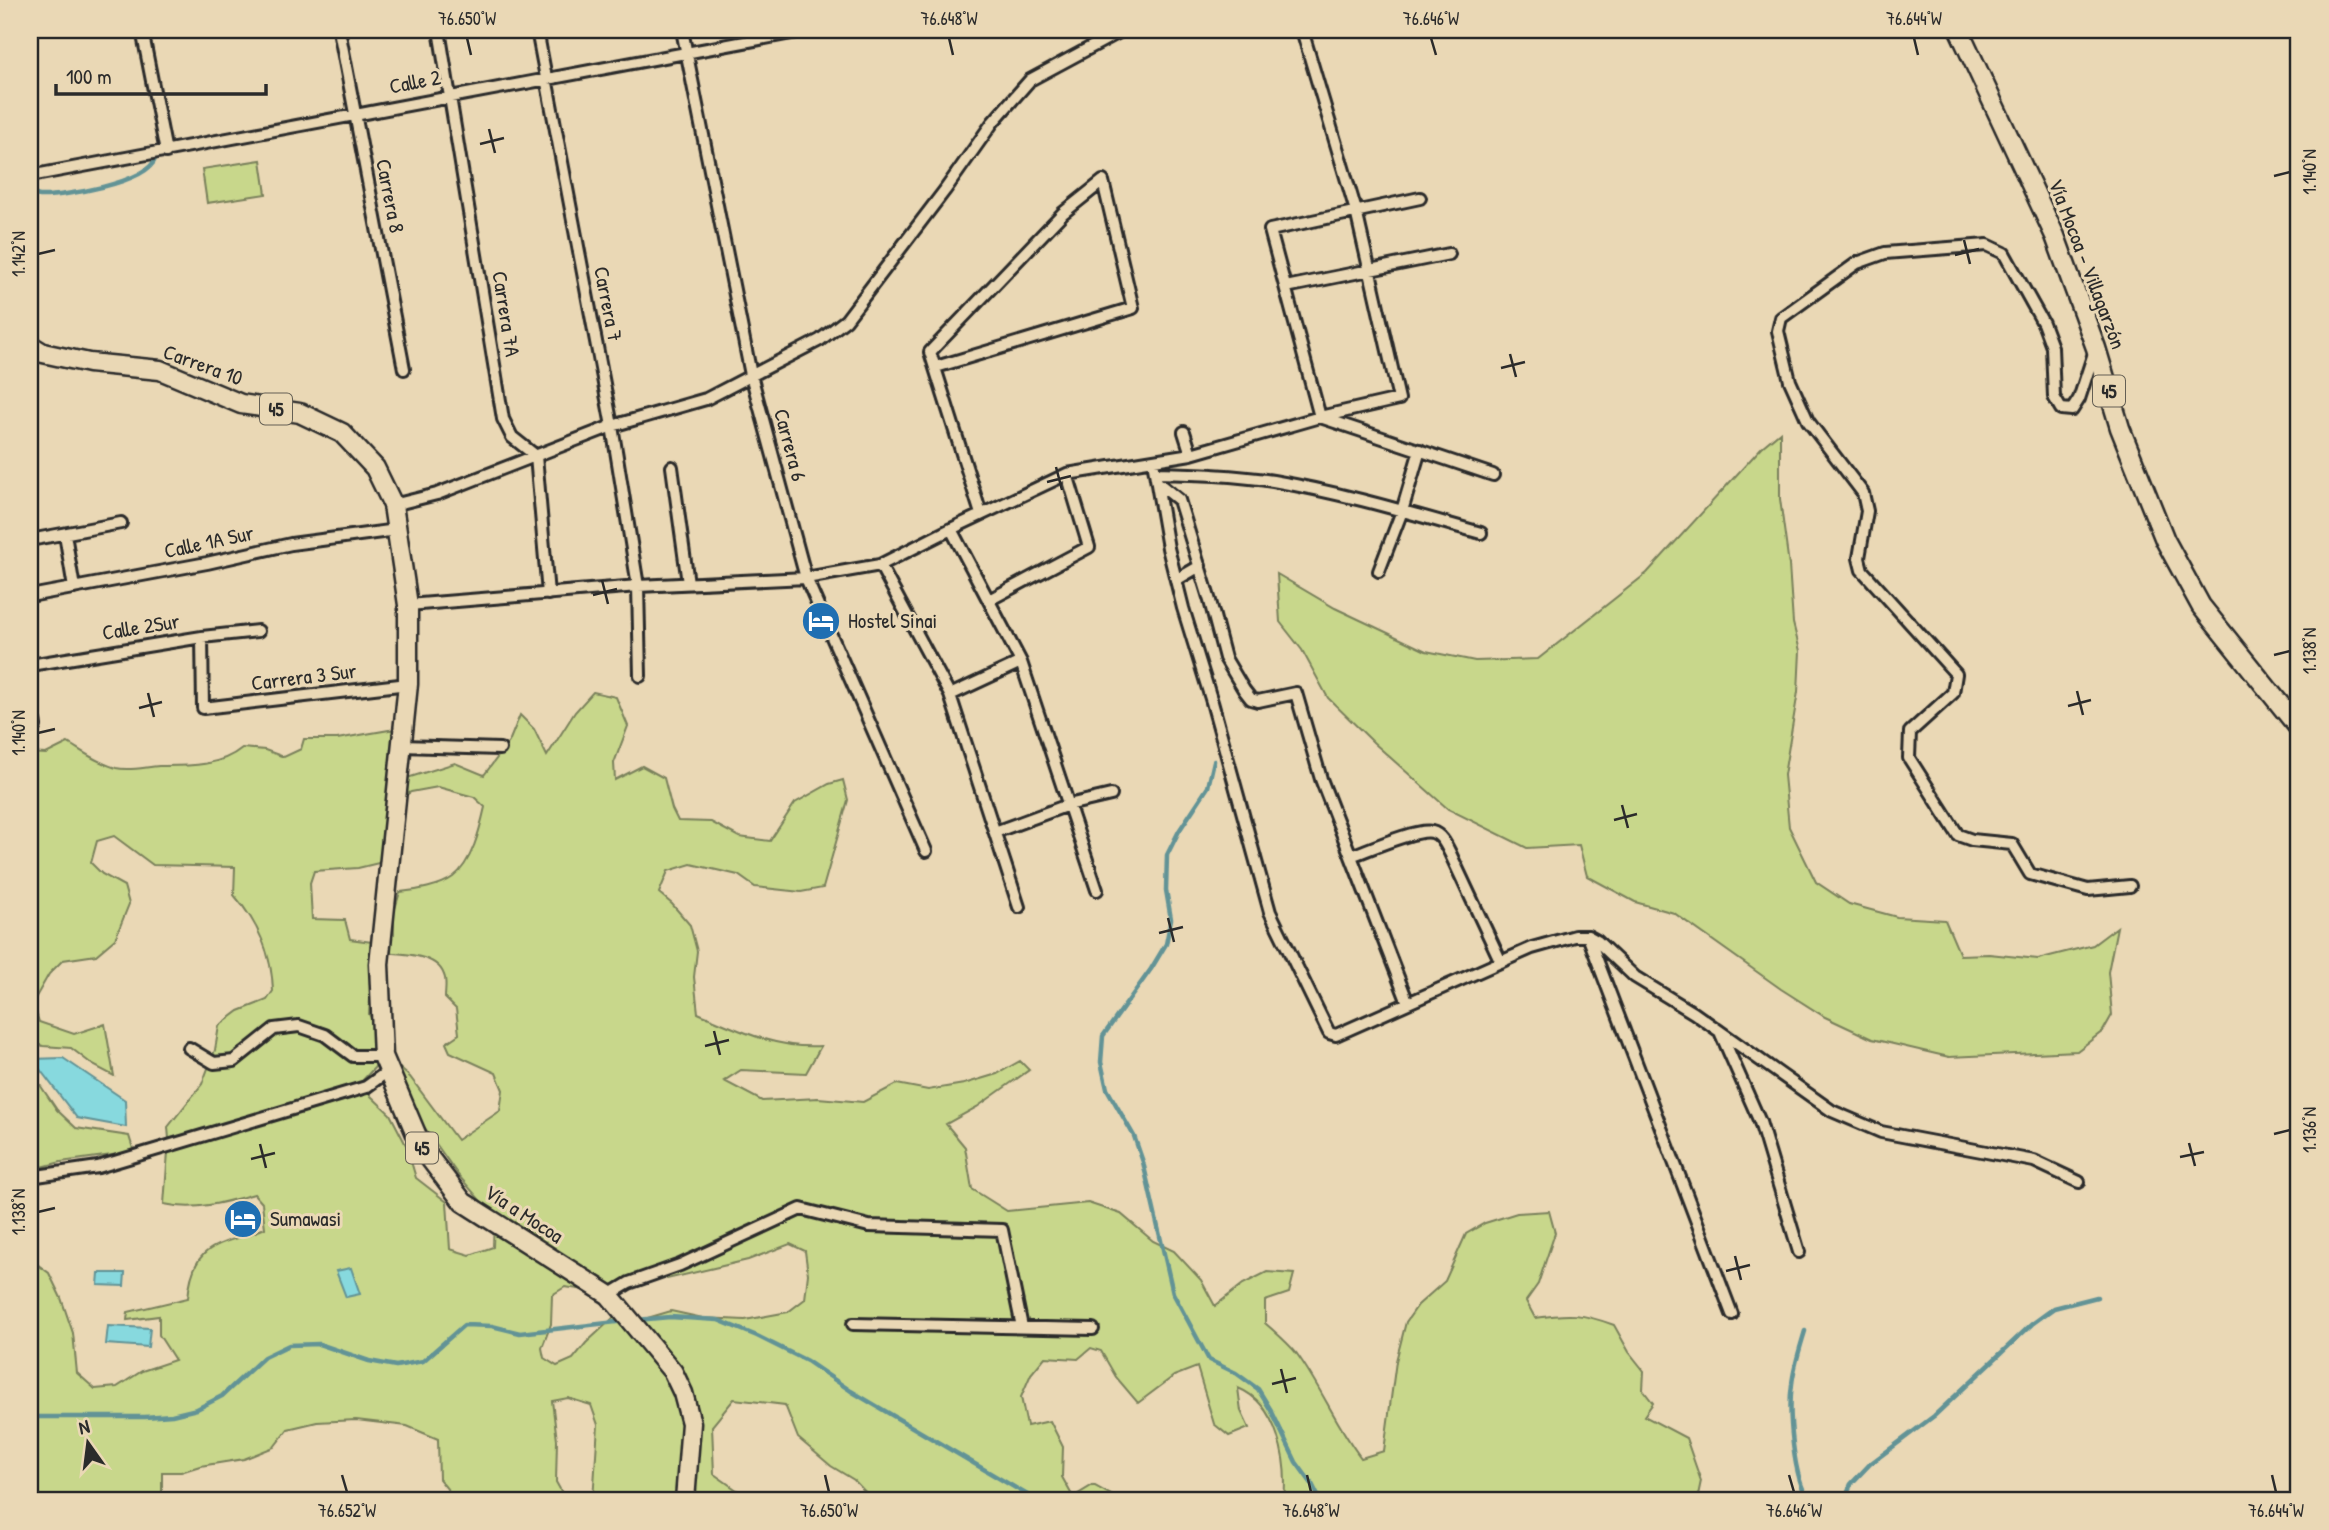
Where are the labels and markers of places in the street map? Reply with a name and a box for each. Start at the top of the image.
hotel icon: Hostel Sinai [800,600,842,642]
place label: Hostel Sinai [848,606,937,635]
hotel icon: Sumawasi [222,1198,264,1240]
place label: Sumawasi [270,1204,341,1233]

